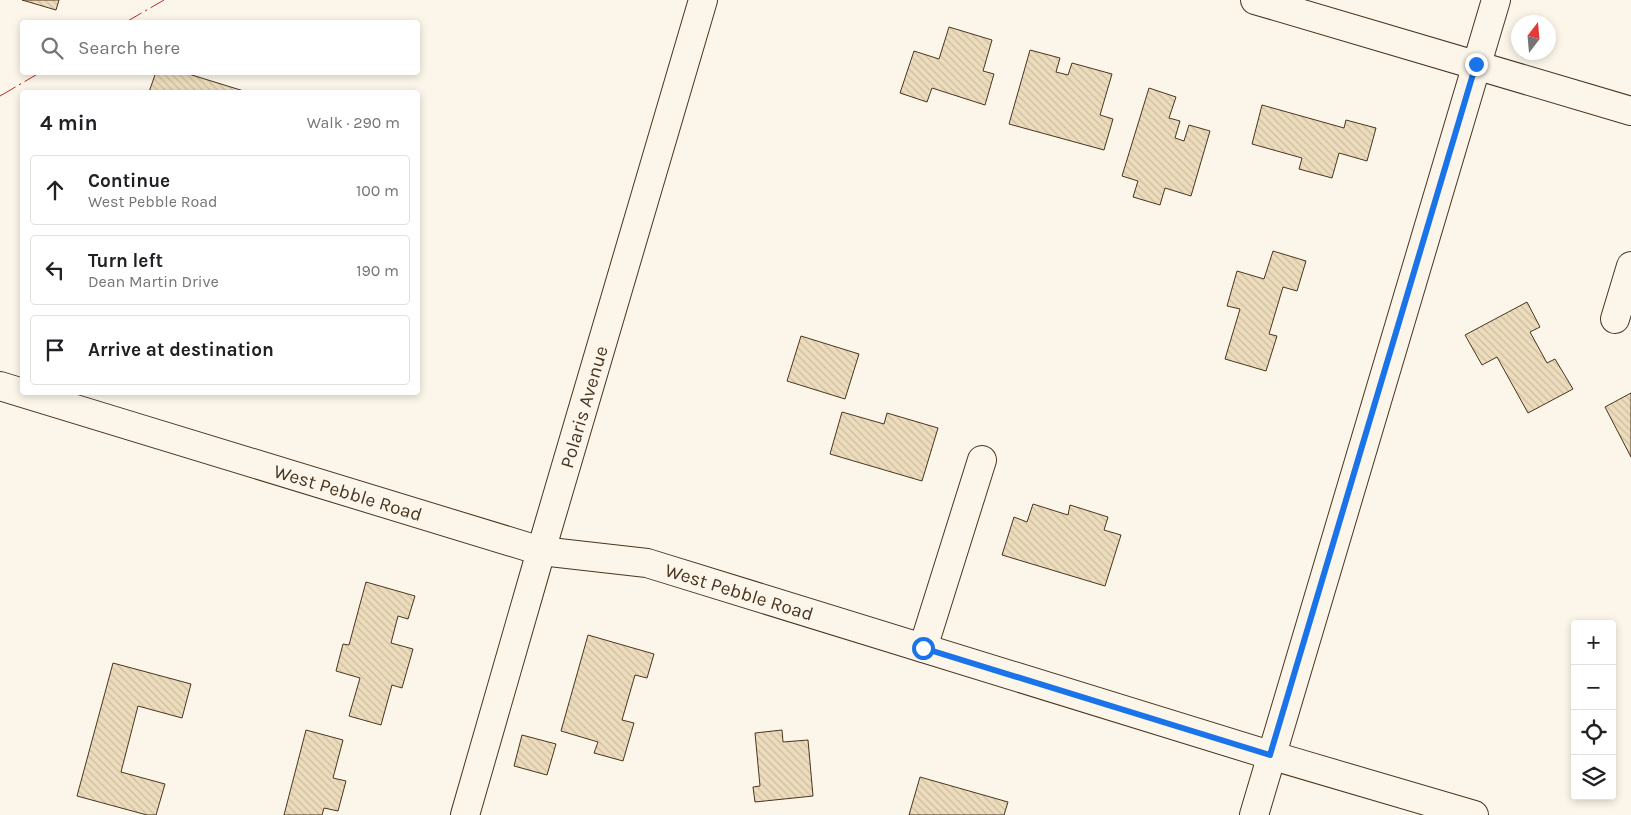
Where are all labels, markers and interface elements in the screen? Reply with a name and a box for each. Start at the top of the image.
north arrow [1511,15,1556,60]
search box [20,20,420,75]
icon: search [38,34,66,62]
text: Search here [78,37,180,59]
route end [1465,53,1488,76]
text: 4 min [40,111,98,135]
text: Walk · 290 m [307,113,400,132]
text: Continue [88,170,170,192]
icon: ahead [41,176,69,204]
text: 100 m [356,181,399,200]
text: West Pebble Road [88,192,218,211]
text: Turn left [88,250,163,272]
icon: left [41,256,69,284]
text: 190 m [356,261,399,280]
text: Dean Martin Drive [88,272,219,291]
icon: arrive [41,336,69,364]
text: Arrive at destination [88,339,274,361]
street label: Polaris Avenue [556,343,613,471]
street label: West Pebble Road [271,460,425,526]
street label: West Pebble Road [662,559,816,626]
map controls [1571,620,1616,800]
button: + [1571,620,1616,665]
route start [912,637,935,660]
button: − [1571,665,1616,710]
button: locate [1571,710,1616,755]
button: layers [1571,755,1616,800]

